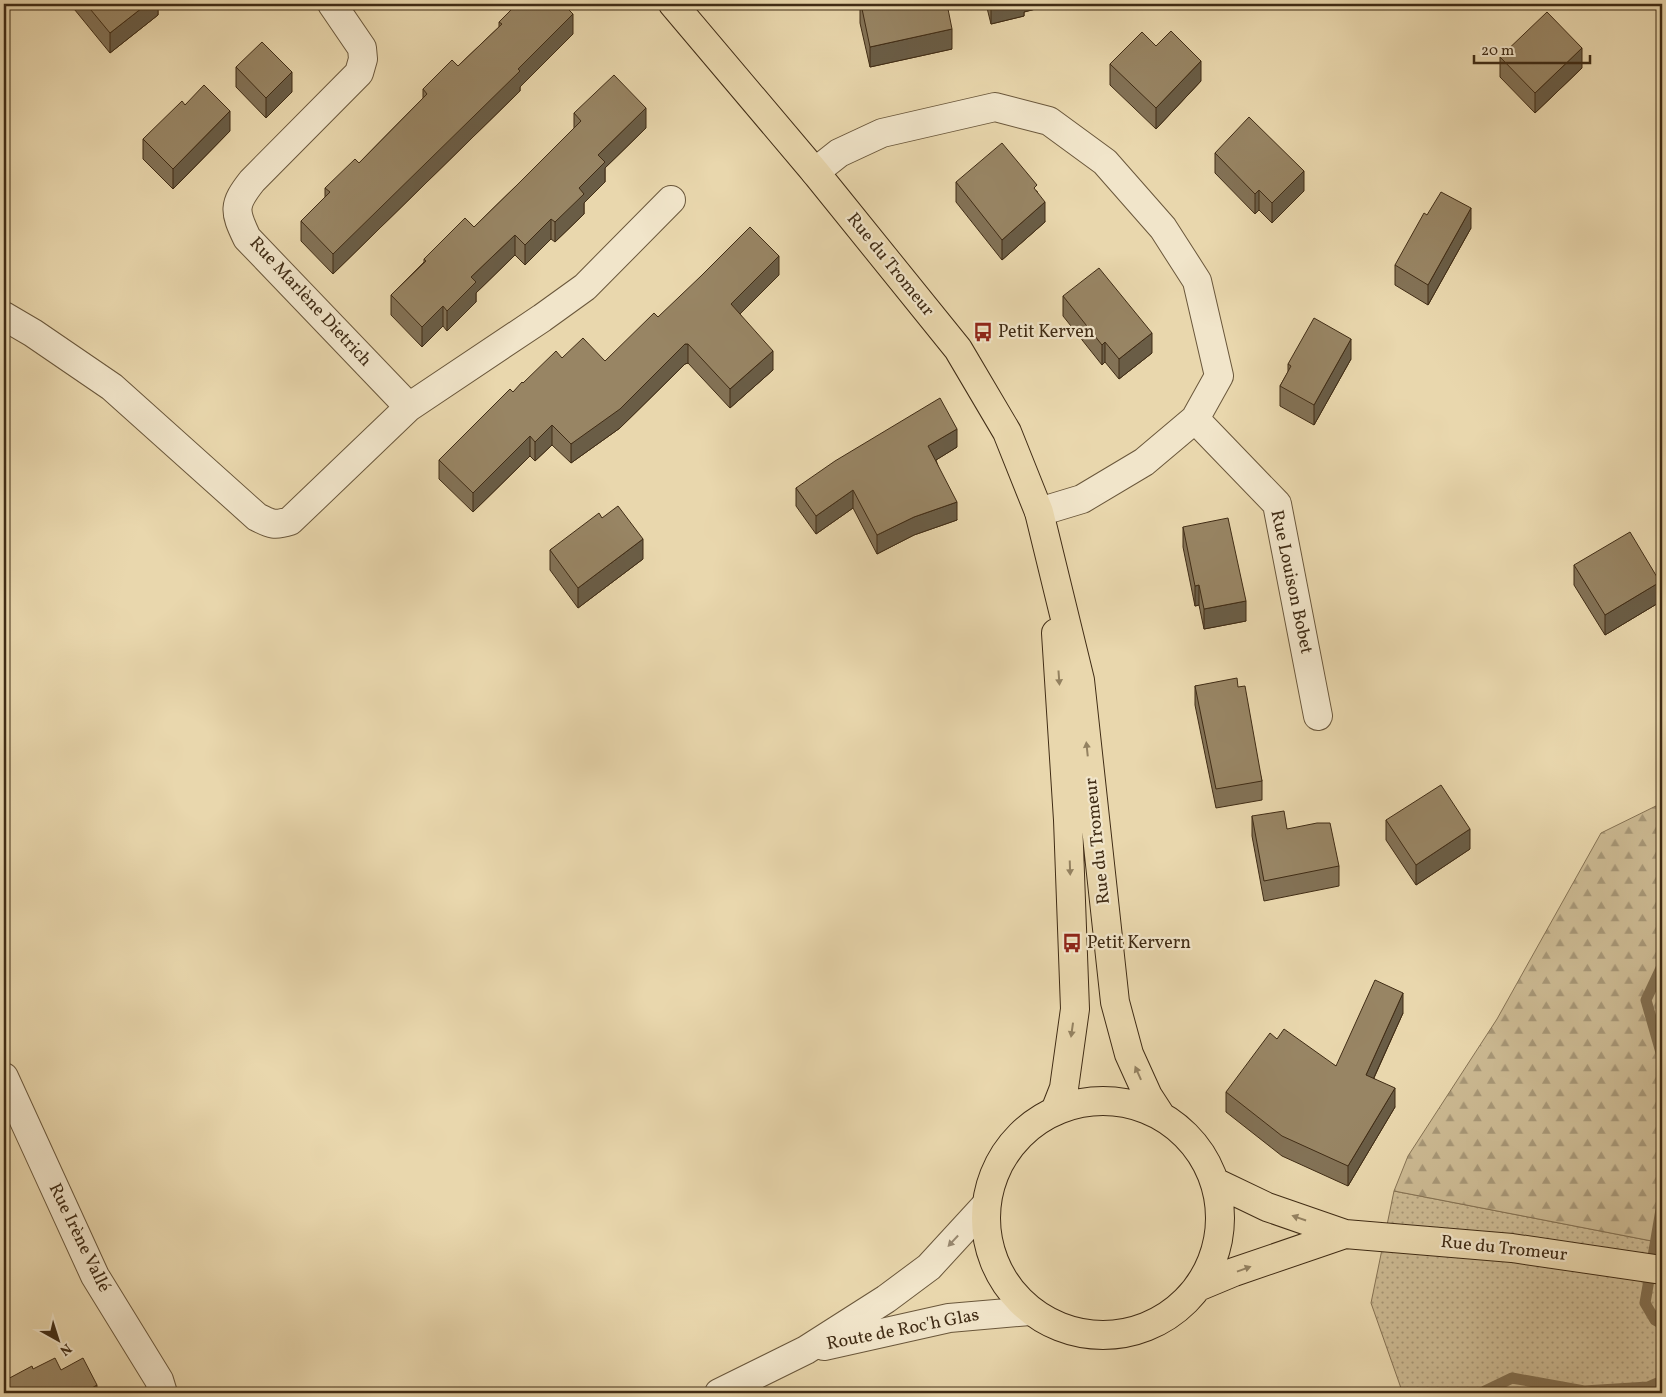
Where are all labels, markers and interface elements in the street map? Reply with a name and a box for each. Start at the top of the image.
scale bar [1474,32,1590,64]
text: 20 m [1481,41,1514,62]
street label: Rue du Tromeur [840,208,940,323]
street label: Rue Marlène Dietrich [243,232,377,373]
place label: Petit Kerven [998,320,1095,345]
bus stop icon: Petit Kerven [972,321,994,343]
street label: Rue Louison Bobet [1264,508,1318,656]
one-way arrow [1055,671,1063,687]
one-way arrow [1083,740,1091,756]
street label: Rue du Tromeur [1079,776,1117,905]
one-way arrow [1066,861,1074,877]
place label: Petit Kervern [1087,931,1191,956]
bus stop icon: Petit Kervern [1061,932,1083,954]
one-way arrow [1068,1023,1076,1039]
one-way arrow [1133,1066,1142,1081]
street label: Rue Irène Vallé [42,1179,116,1297]
one-way arrow [1291,1214,1306,1221]
street label: Rue du Tromeur [1440,1230,1569,1268]
one-way arrow [947,1235,959,1247]
one-way arrow [1236,1265,1251,1272]
street label: Route de Roc'h Glas [825,1303,981,1357]
north arrow [32,1314,82,1364]
text: N [55,1338,75,1360]

